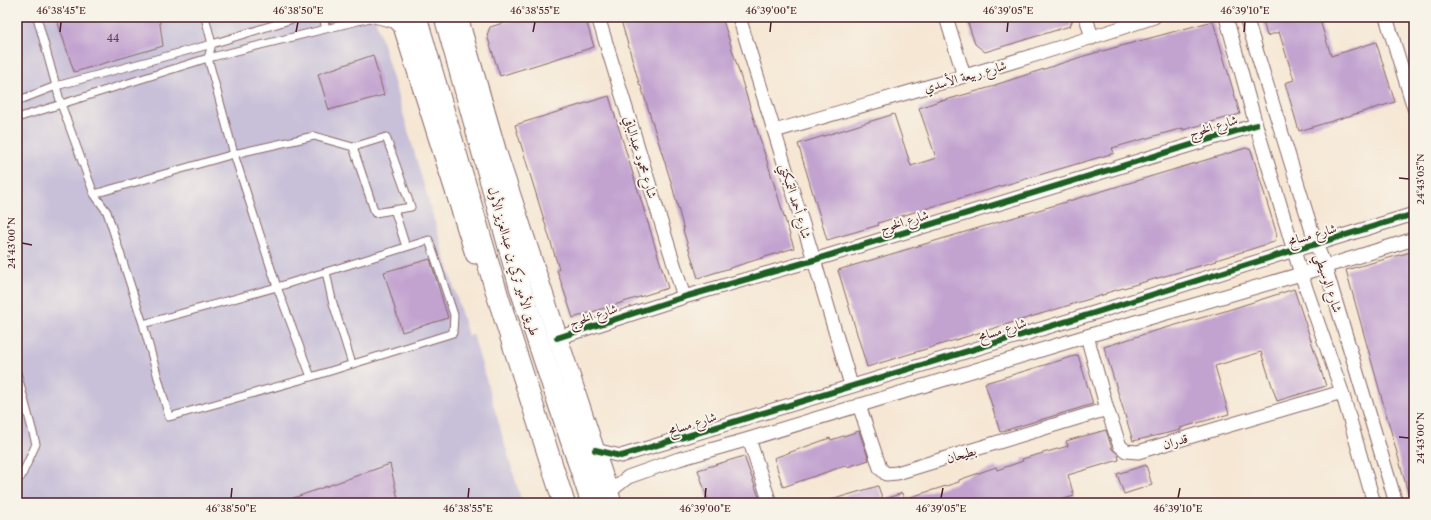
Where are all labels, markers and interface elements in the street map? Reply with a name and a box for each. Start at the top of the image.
text: 46°38'45"E [36,4,86,17]
text: 46°38'50"E [273,4,323,17]
text: 46°38'55"E [510,4,560,17]
text: 46°39'00"E [745,4,797,17]
text: 46°39'05"E [983,4,1033,17]
text: 46°39'10"E [1220,4,1270,17]
house number: 44 [107,31,119,45]
street label: شارع ربيعة الأسدي [922,57,1009,99]
street label: شارع الخوج [1187,111,1240,145]
street label: شارع محمود عبدالباقي [617,114,661,201]
text: 24°43'05"N [1414,153,1427,205]
street label: شارع أحمد التمبكتي [773,161,815,242]
street label: طريق الأمير تركي بن عبدالعزيز الأول [481,185,543,338]
street label: شارع الخوج [878,206,931,240]
text: 24°43'00"N [5,217,18,269]
street label: شارع مسامح [1286,219,1339,252]
street label: شارع الوسيطي [1307,252,1346,316]
street label: شارع الخوج [567,300,621,334]
street label: شارع مسامح [976,314,1029,348]
street label: شارع مسامح [666,408,719,442]
text: 24°43'00"N [1414,412,1427,464]
street label: قدران [1161,430,1190,453]
street label: بطيحان [944,442,978,467]
text: 46°38'50"E [206,502,256,515]
text: 46°38'55"E [443,502,493,515]
text: 46°39'00"E [679,502,731,515]
text: 46°39'05"E [916,502,966,515]
text: 46°39'10"E [1153,502,1203,515]

